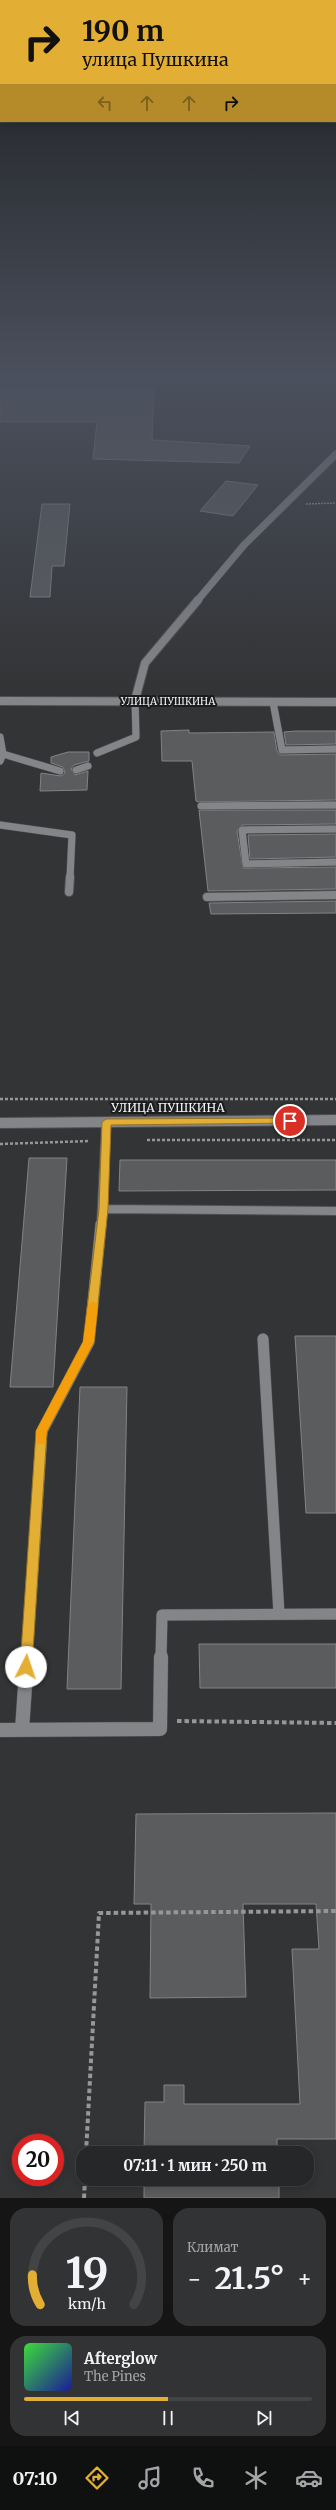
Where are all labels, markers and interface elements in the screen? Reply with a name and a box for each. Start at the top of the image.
text: 190 m [82,13,164,49]
icon: right [16,16,68,68]
text: улица Пушкина [82,48,229,71]
icon: left [94,92,116,114]
icon: ahead [136,92,158,114]
icon: ahead [178,92,200,114]
icon: right [220,92,242,114]
street label: УЛИЦА ПУШКИНА [120,695,216,708]
street label: УЛИЦА ПУШКИНА [110,1100,225,1115]
pin [273,1104,307,1138]
icon: arrive [279,1110,301,1132]
position arrow [5,1646,47,1688]
speed limit sign: 20 [12,2134,64,2186]
text: 07:11 · 1 мин · 250 m [123,2156,267,2175]
text: Климат [187,2239,238,2256]
text: 19 [65,2247,108,2299]
text: 21.5° [215,2259,284,2297]
text: − [187,2265,202,2293]
text: + [297,2265,312,2293]
text: km/h [68,2295,106,2313]
text: Afterglow [84,2349,157,2368]
text: The Pines [84,2368,146,2385]
icon: previous [61,2407,83,2429]
icon: pause [157,2407,179,2429]
icon: next [253,2407,275,2429]
icon: directions [83,2464,111,2492]
icon: music [136,2464,164,2492]
icon: phone [189,2464,217,2492]
icon: climate [242,2464,270,2492]
icon: car [295,2464,323,2492]
text: 07:10 [13,2467,58,2490]

